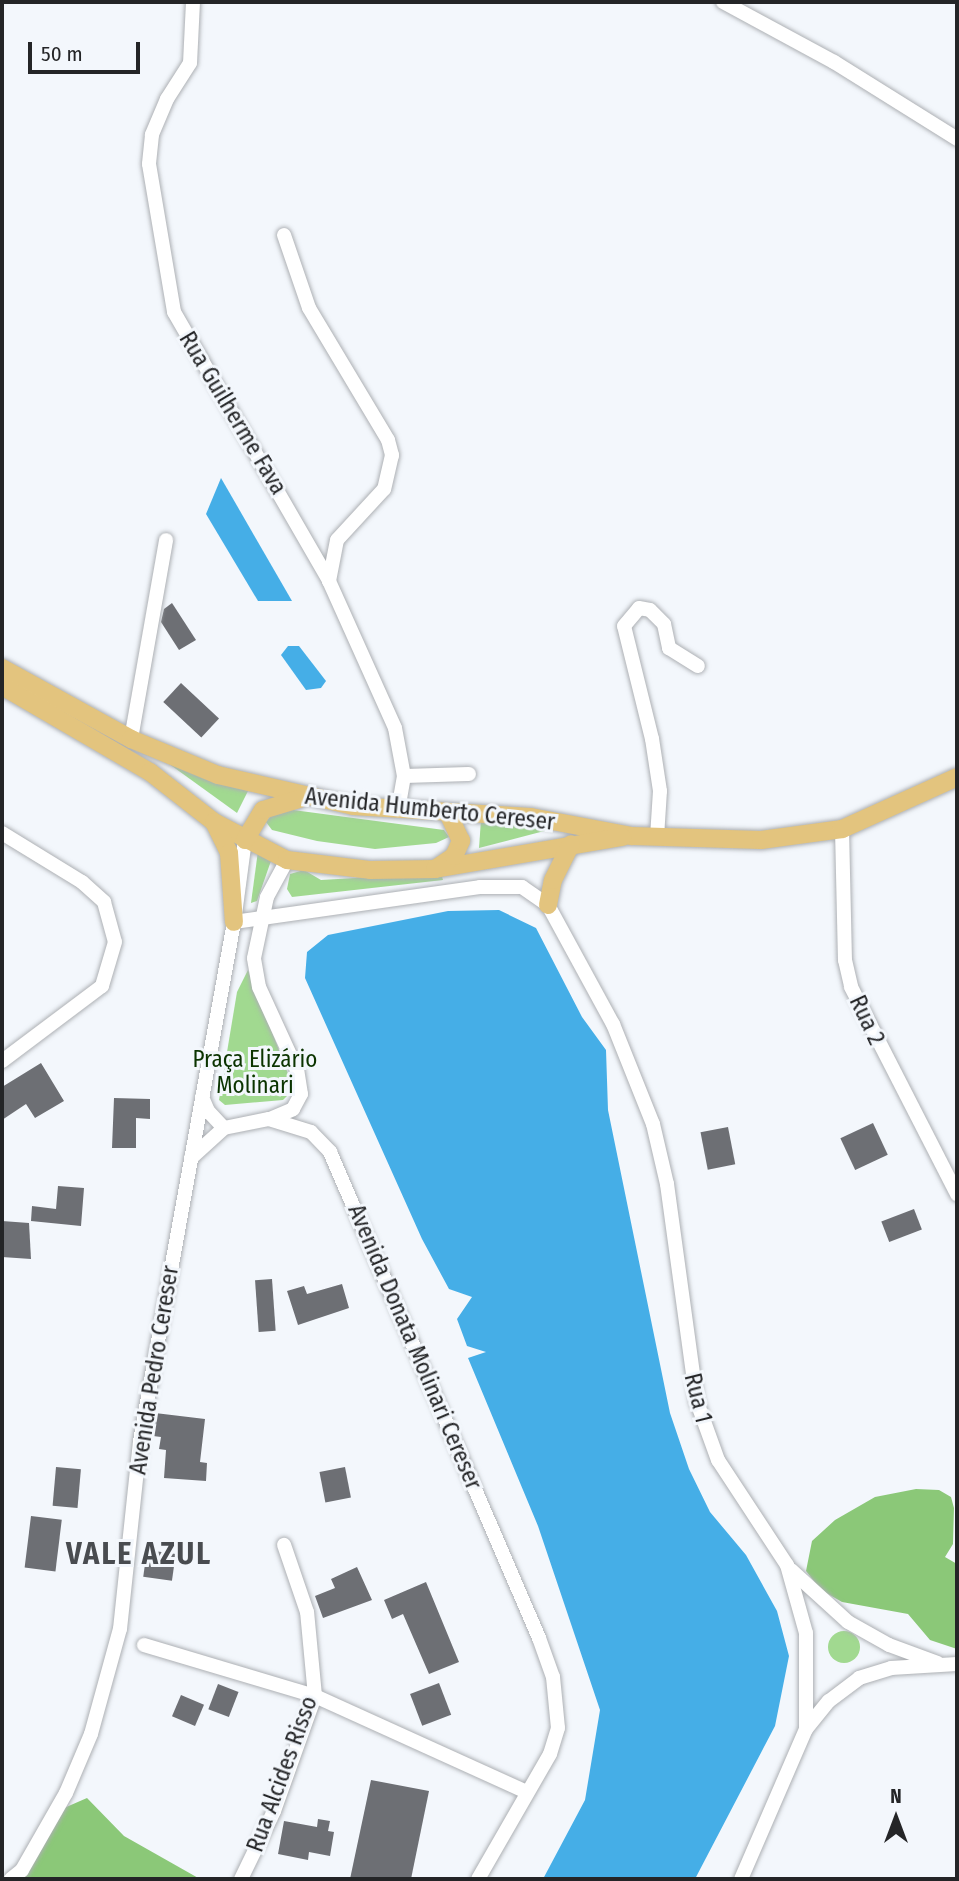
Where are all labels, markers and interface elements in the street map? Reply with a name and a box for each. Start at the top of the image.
scale bar [32,28,144,72]
text: 50 m [41,41,83,67]
street label: Rua Guilherme Fava [174,327,292,499]
street label: Avenida Humberto Cereser [304,782,556,836]
street label: Rua 2 [844,991,890,1049]
park label: Praça Elizário Molinari [193,1045,317,1099]
street label: Avenida Donata Molinari Cereser [342,1200,488,1494]
street label: Avenida Pedro Cereser [124,1264,184,1476]
street label: Rua 1 [679,1370,717,1426]
district label: VALE AZUL [67,1536,211,1572]
street label: Rua Alcides Risso [241,1692,323,1856]
north arrow [861,1783,931,1853]
text: N [890,1785,902,1808]

